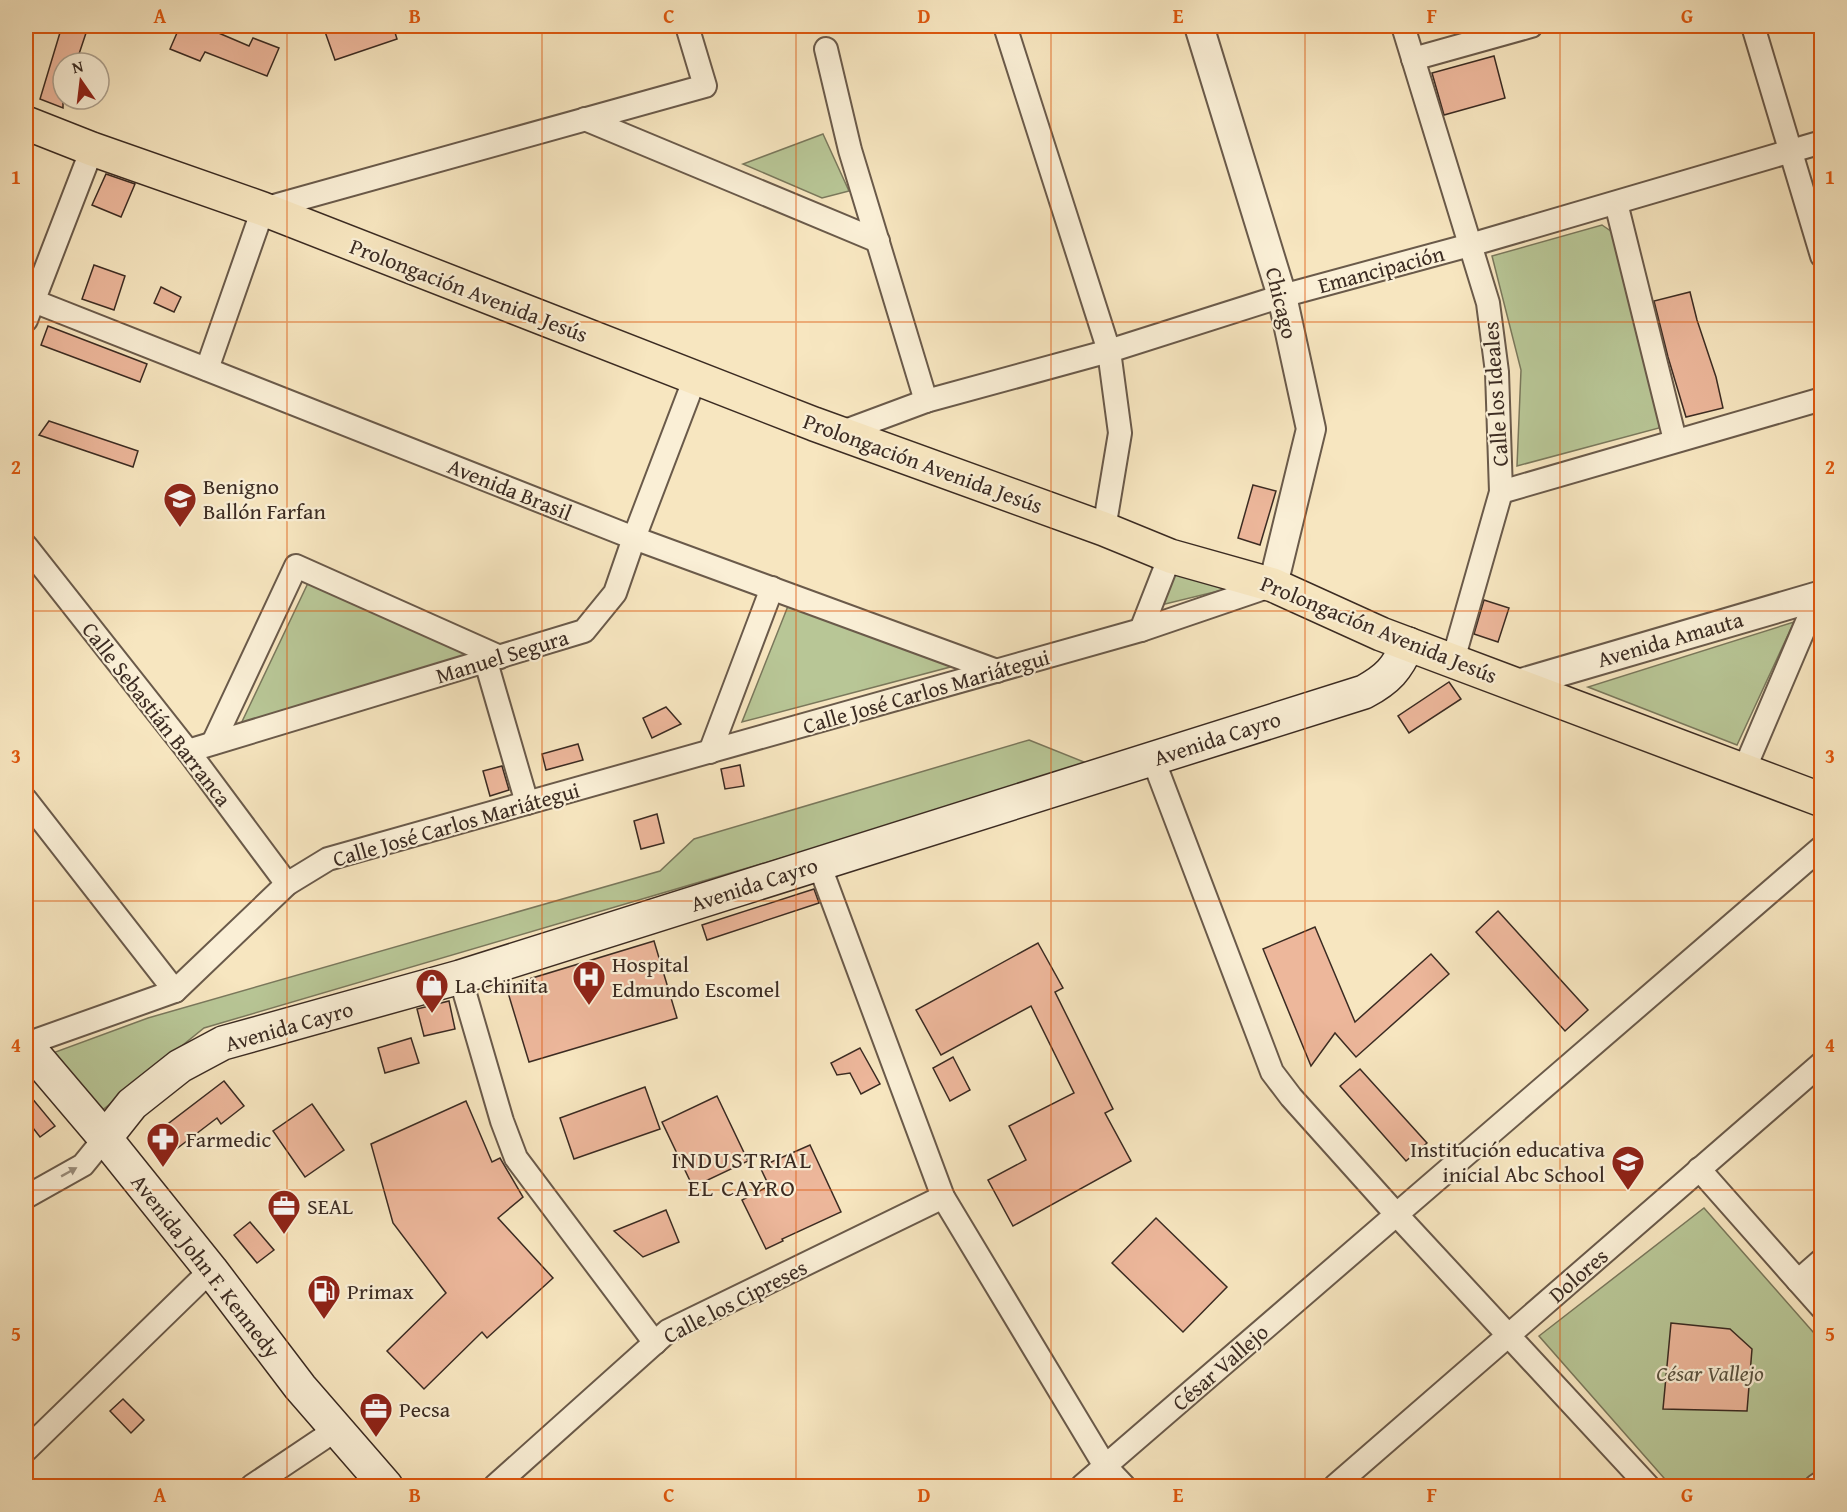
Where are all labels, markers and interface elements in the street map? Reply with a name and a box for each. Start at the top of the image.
text: A [154,1,167,30]
text: B [409,1,421,30]
text: C [663,1,675,30]
text: D [917,1,931,30]
text: E [1173,1,1184,30]
text: F [1427,1,1437,30]
text: G [1681,1,1693,30]
north arrow [51,51,111,111]
text: N [69,53,86,79]
text: 1 [11,162,21,191]
text: 1 [1825,162,1835,191]
street label: Prolongación Avenida Jesús [345,230,593,350]
street label: Emancipación [1314,237,1448,301]
street label: Chicago [1258,264,1306,342]
street label: Calle los Ideales [1474,320,1516,468]
street label: Prolongación Avenida Jesús [799,405,1047,521]
street label: Avenida Brasil [443,450,577,528]
text: 2 [11,452,21,481]
text: 2 [1825,452,1835,481]
place label: Benigno Ballón Farfan [203,470,326,527]
school or university icon: Benigno Ballón Farfan [162,481,198,528]
street label: Prolongación Avenida Jesús [1256,567,1502,691]
street label: Avenida Amauta [1593,603,1747,675]
street label: Calle Sebastián Barranca [75,615,240,814]
street label: Manuel Segura [432,620,573,691]
street label: Calle José Carlos Mariátegui [799,640,1053,742]
street label: Avenida Cayro [1149,702,1285,774]
text: 3 [11,741,21,770]
text: 3 [1825,741,1835,770]
street label: Calle José Carlos Mariátegui [329,773,583,875]
street label: Avenida Cayro [686,848,822,920]
place label: Hospital Edmundo Escomel [612,948,780,1005]
hospital icon: Hospital Edmundo Escomel [571,959,607,1006]
shop icon: La Chinita [414,967,450,1014]
place label: La Chinita [455,969,549,1001]
street label: Avenida Cayro [221,992,357,1060]
text: 4 [11,1030,21,1059]
text: 4 [1825,1030,1835,1059]
pharmacy icon: Farmedic [145,1121,181,1168]
place label: Farmedic [186,1123,272,1155]
place label: Institución educativa inicial Abc School [1410,1133,1606,1190]
district label: INDUSTRIAL EL CAYRO [671,1142,813,1205]
school or university icon: Institución educativa inicial Abc School [1610,1144,1646,1191]
street label: Avenida John F. Kennedy [124,1167,288,1365]
one-way arrow [61,1168,78,1178]
office icon: SEAL [266,1188,302,1235]
place label: SEAL [307,1190,353,1222]
street label: Dolores [1541,1240,1615,1310]
street label: Calle los Cipreses [657,1251,813,1351]
fuel station icon: Primax [306,1273,342,1320]
place label: Primax [347,1275,414,1307]
street label: César Vallejo [1165,1316,1275,1418]
text: 5 [11,1319,21,1348]
text: 5 [1825,1319,1835,1348]
park label: César Vallejo [1656,1357,1764,1389]
office icon: Pecsa [358,1391,394,1438]
place label: Pecsa [399,1393,451,1425]
text: A [154,1480,167,1509]
text: B [409,1480,421,1509]
text: C [663,1480,675,1509]
text: D [917,1480,931,1509]
text: E [1173,1480,1184,1509]
text: F [1427,1480,1437,1509]
text: G [1681,1480,1693,1509]

